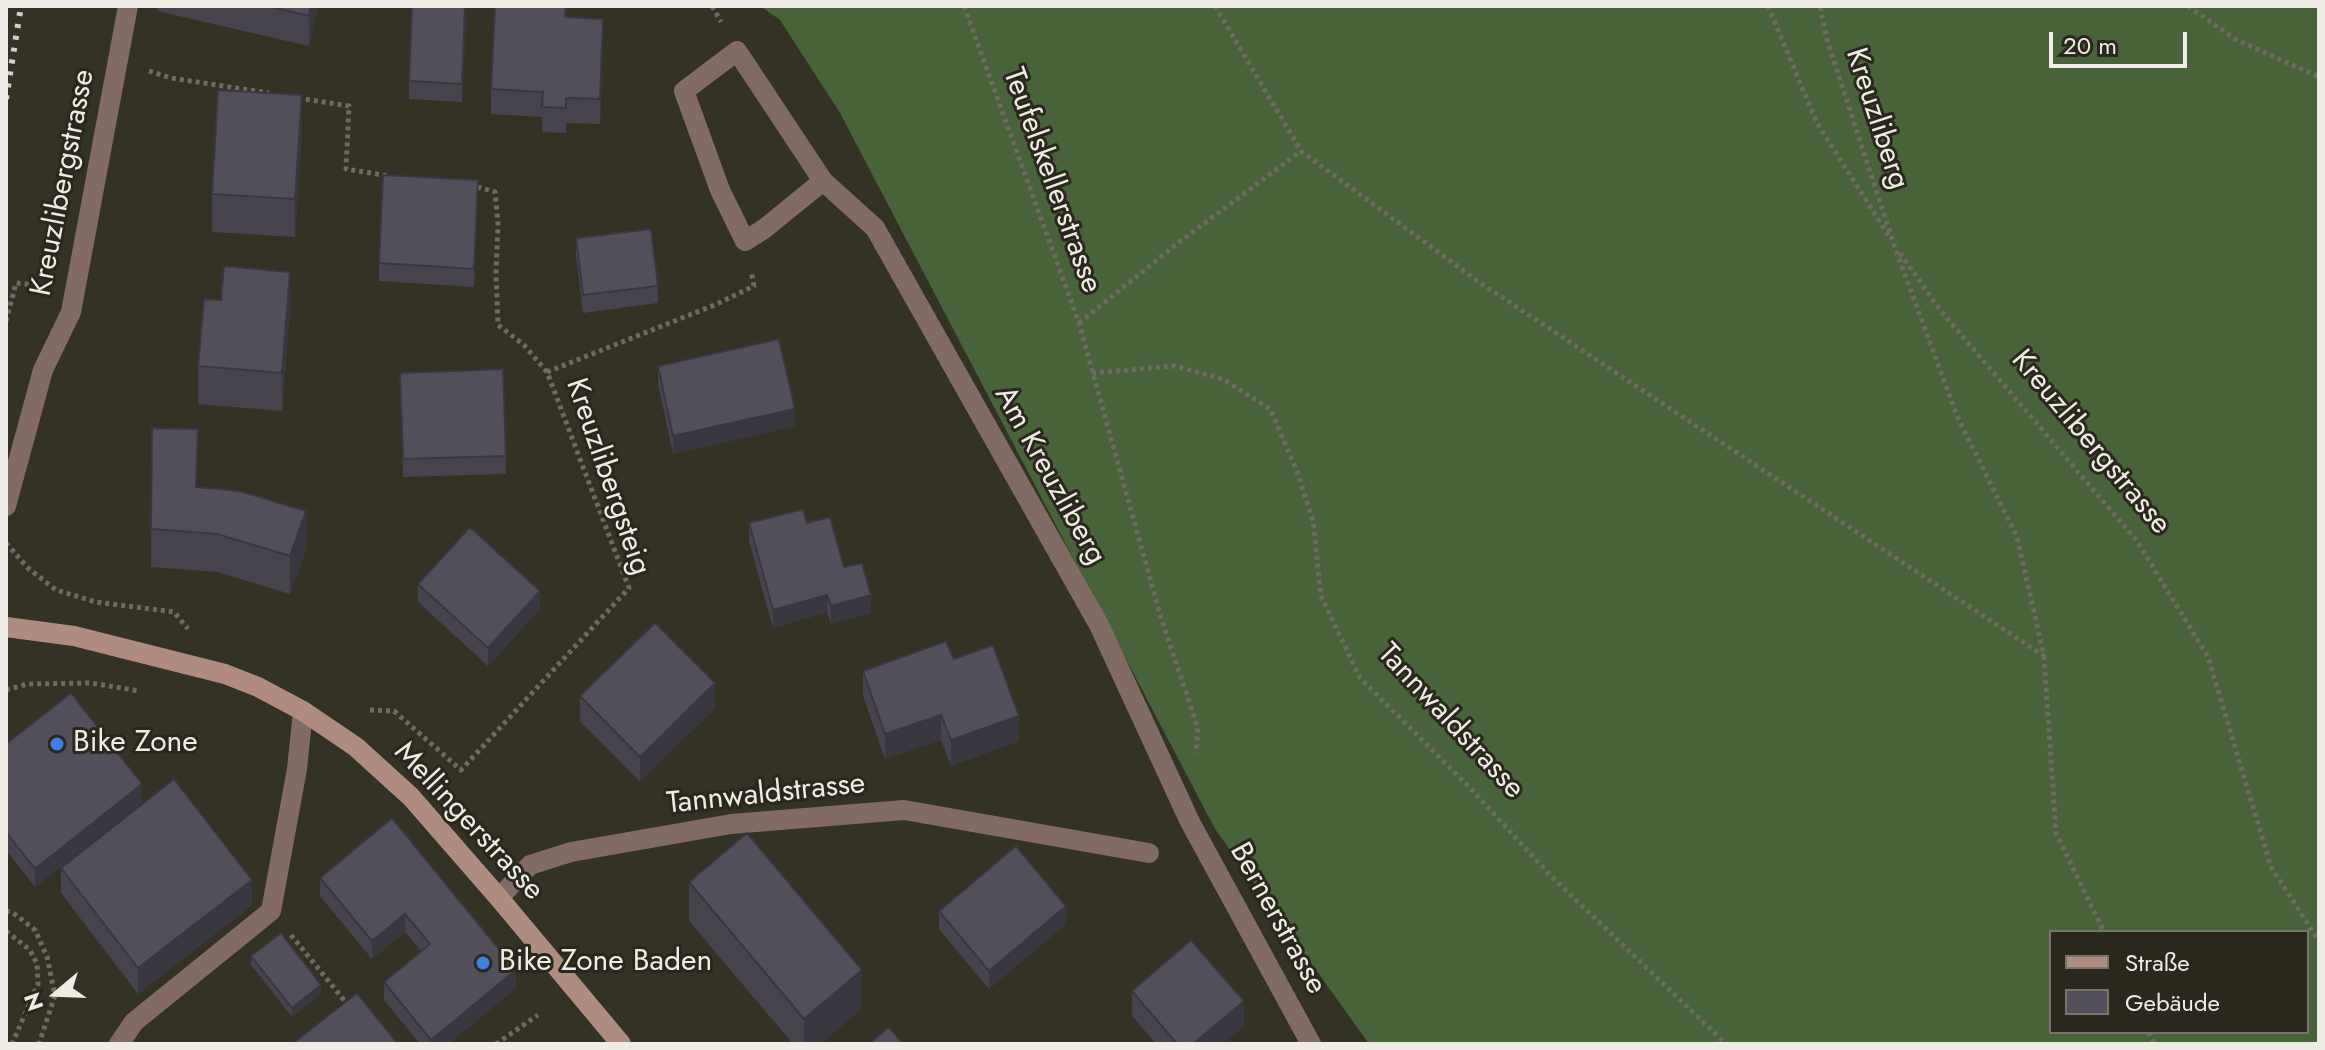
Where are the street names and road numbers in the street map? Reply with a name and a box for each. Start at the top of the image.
street label: Kreuzliberg [1836,44,1916,194]
street label: Teufelskellerstrasse [994,64,1108,298]
street label: Kreuzlibergstrasse [24,67,104,299]
street label: Kreuzlibergstrasse [2002,343,2178,543]
street label: Kreuzlibergsteig [557,374,657,580]
street label: Am Kreuzliberg [985,381,1113,571]
street label: Tannwaldstrasse [1369,637,1531,807]
street label: Mellingerstrasse [385,735,551,909]
street label: Tannwaldstrasse [665,767,867,823]
street label: Bernerstrasse [1221,837,1333,1001]

